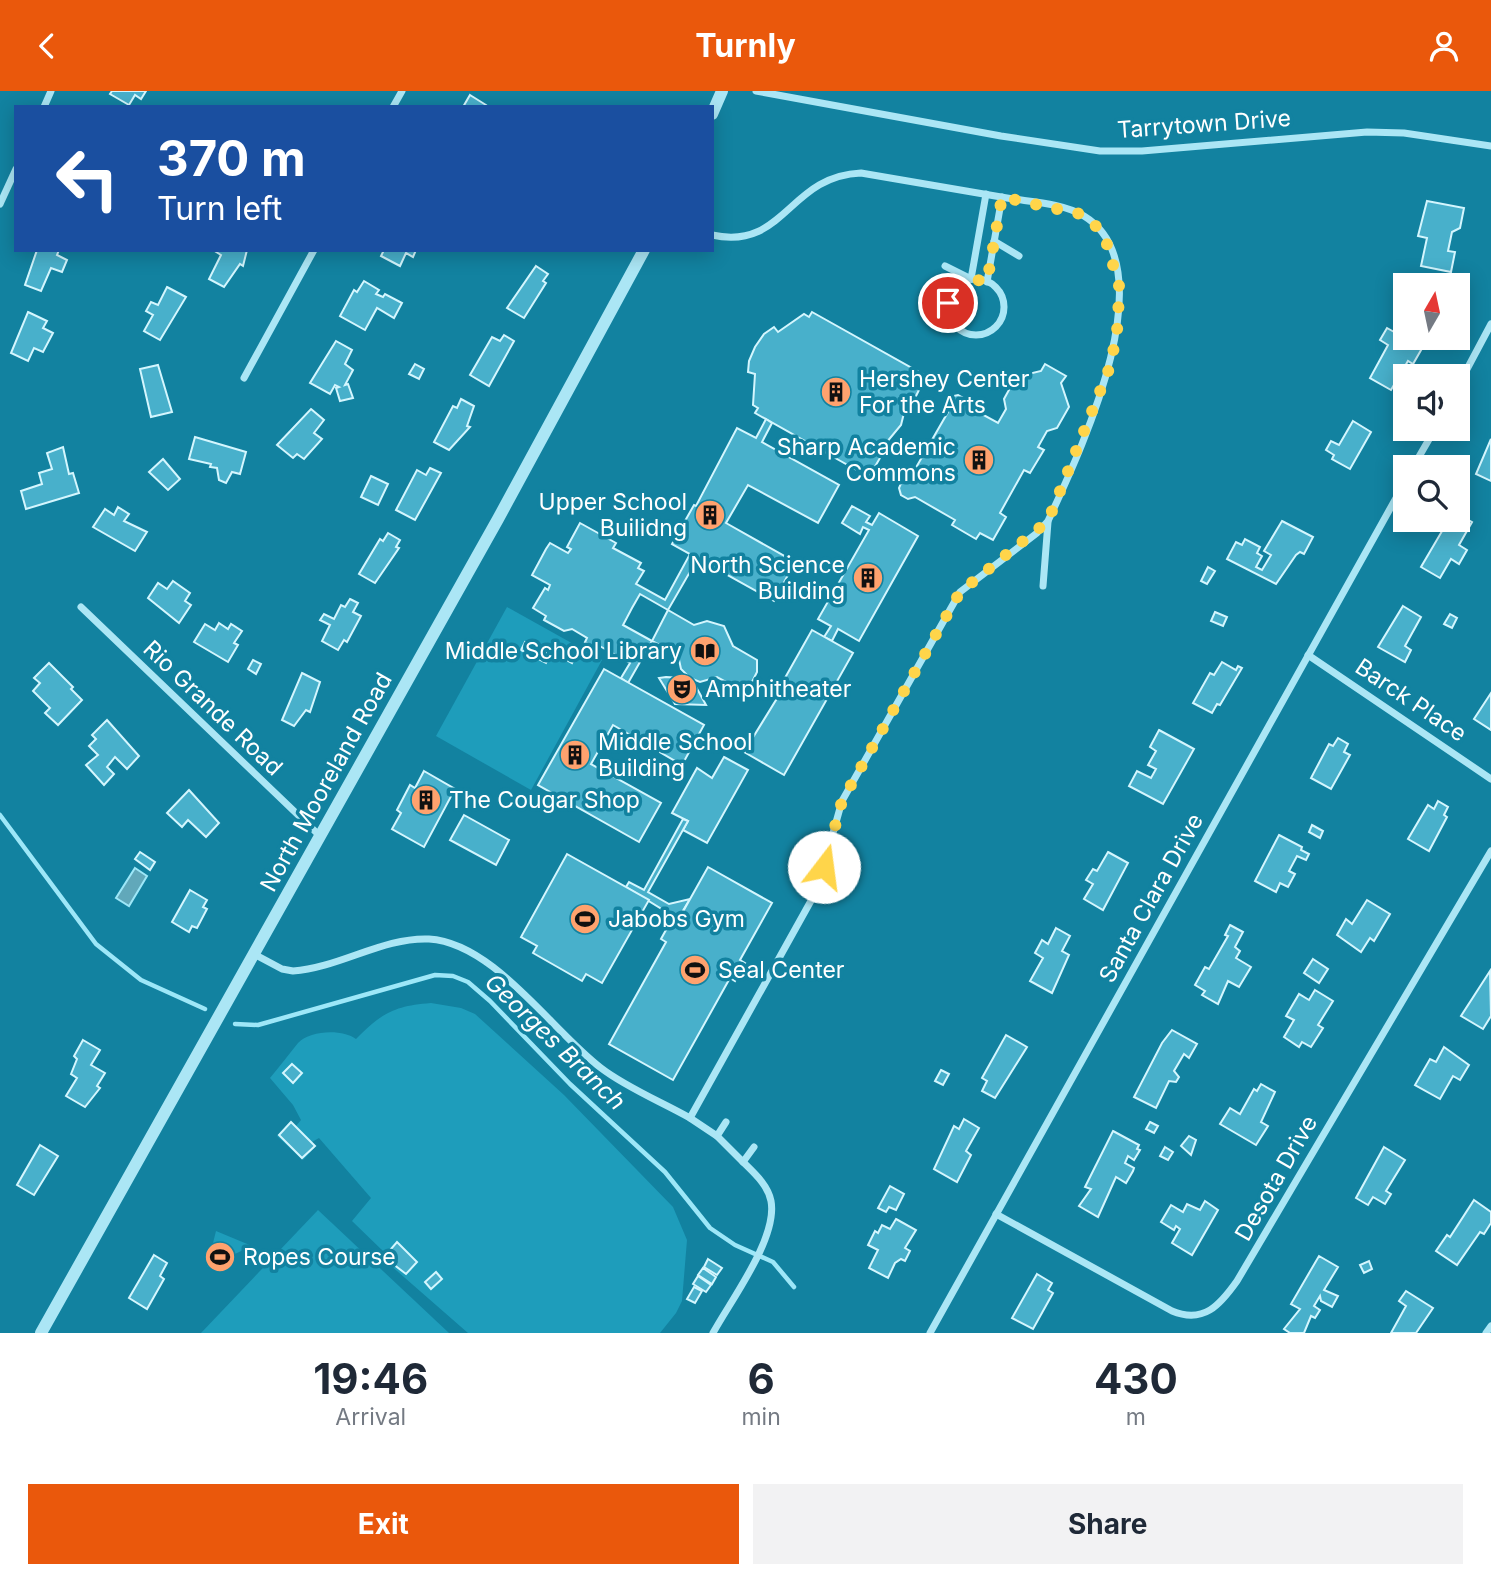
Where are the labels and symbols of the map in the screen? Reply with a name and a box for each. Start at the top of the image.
street label: Tarrytown Drive [1116,104,1292,144]
pin [918,273,978,333]
north arrow [1393,273,1470,350]
place label: Hershey Center For the Arts [859,365,1030,419]
building icon: Hershey Center For the Arts [819,375,853,409]
place label: Sharp Academic Commons [777,433,956,487]
building icon: Sharp Academic Commons [962,443,996,477]
place label: Upper School Builidng [539,488,687,542]
building icon: Upper School Builidng [693,498,727,532]
place label: North Science Building [690,551,845,605]
building icon: North Science Building [851,561,885,595]
library icon: Middle School Library [688,634,722,668]
street label: Rio Grande Road [138,635,288,781]
place label: Middle School Library [445,637,682,665]
street label: Barck Place [1350,653,1472,747]
street label: North Mooreland Road [254,668,398,896]
theatre icon: Amphitheater [665,672,699,706]
place label: Amphitheater [705,675,852,703]
place label: Middle School Building [598,728,753,782]
building icon: Middle School Building [558,738,592,772]
building icon: The Cougar Shop [409,783,443,817]
place label: The Cougar Shop [449,786,640,814]
street label: Santa Clara Drive [1093,809,1209,987]
position arrow [787,830,861,904]
sports icon: Jabobs Gym [568,902,602,936]
place label: Jabobs Gym [608,905,745,933]
sports icon: Seal Center [678,953,712,987]
place label: Seal Center [718,956,845,984]
water label: Georges Branch [479,967,632,1116]
street label: Desota Drive [1229,1110,1323,1246]
sports icon: Ropes Course [203,1240,237,1274]
place label: Ropes Course [243,1243,396,1271]

